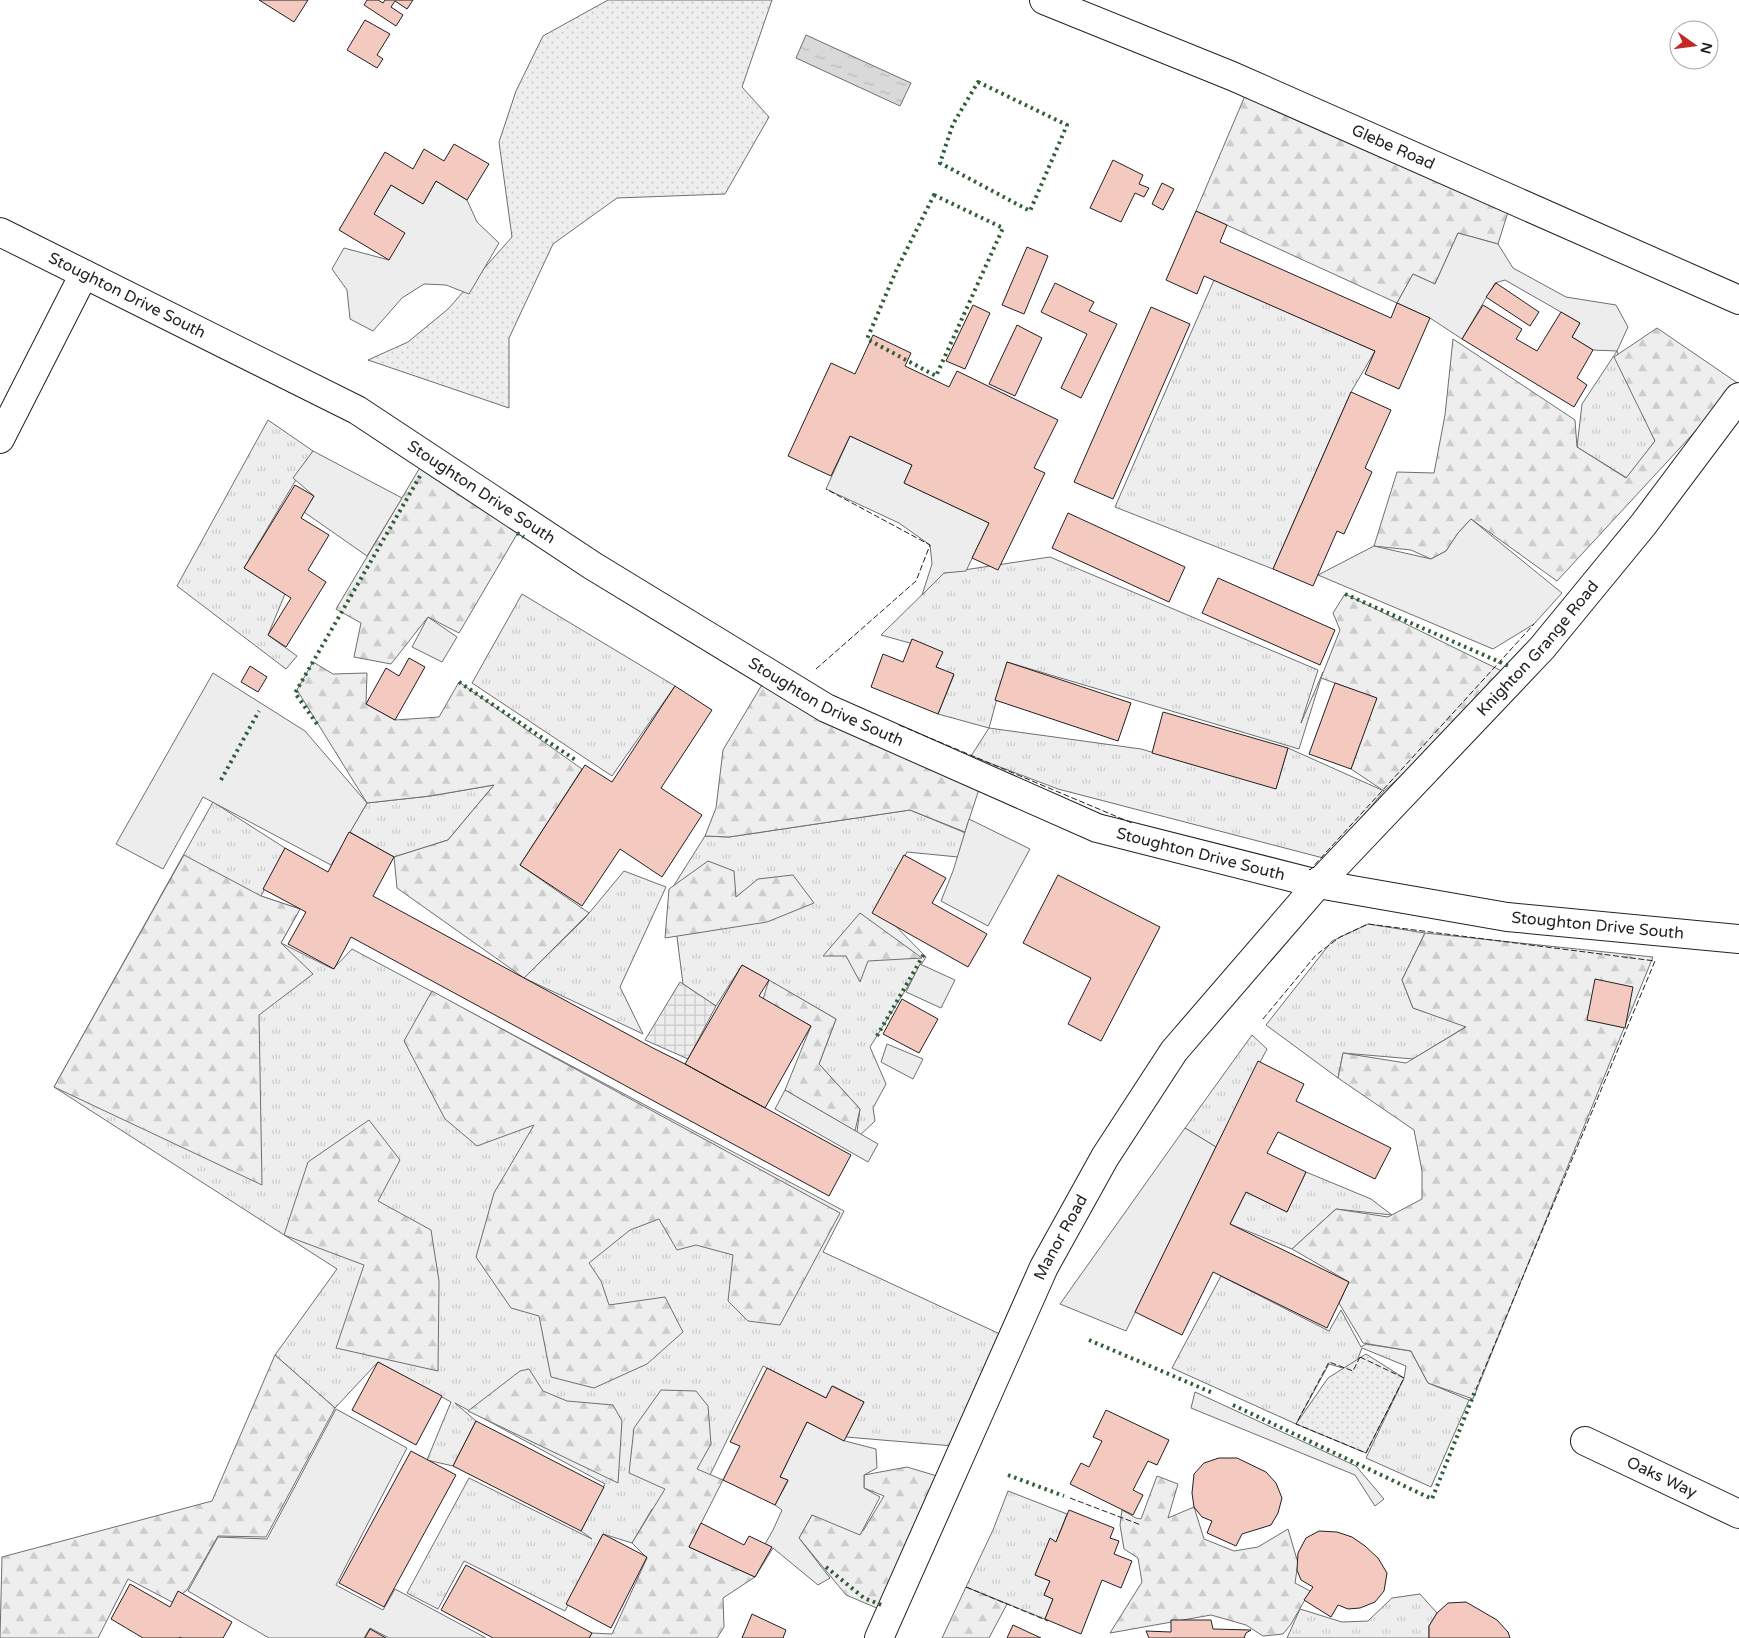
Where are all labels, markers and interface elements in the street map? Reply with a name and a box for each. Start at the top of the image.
north arrow [1669,20,1719,70]
text: N [1697,41,1716,56]
street label: Glebe Road [1349,120,1438,174]
street label: Stoughton Drive South [45,248,209,343]
street label: Stoughton Drive South [404,436,559,548]
street label: Knighton Grange Road [1473,577,1603,720]
street label: Stoughton Drive South [745,653,907,751]
street label: Stoughton Drive South [1114,823,1287,885]
street label: Stoughton Drive South [1511,907,1685,944]
street label: Manor Road [1029,1191,1092,1283]
street label: Oaks Way [1623,1452,1700,1503]

